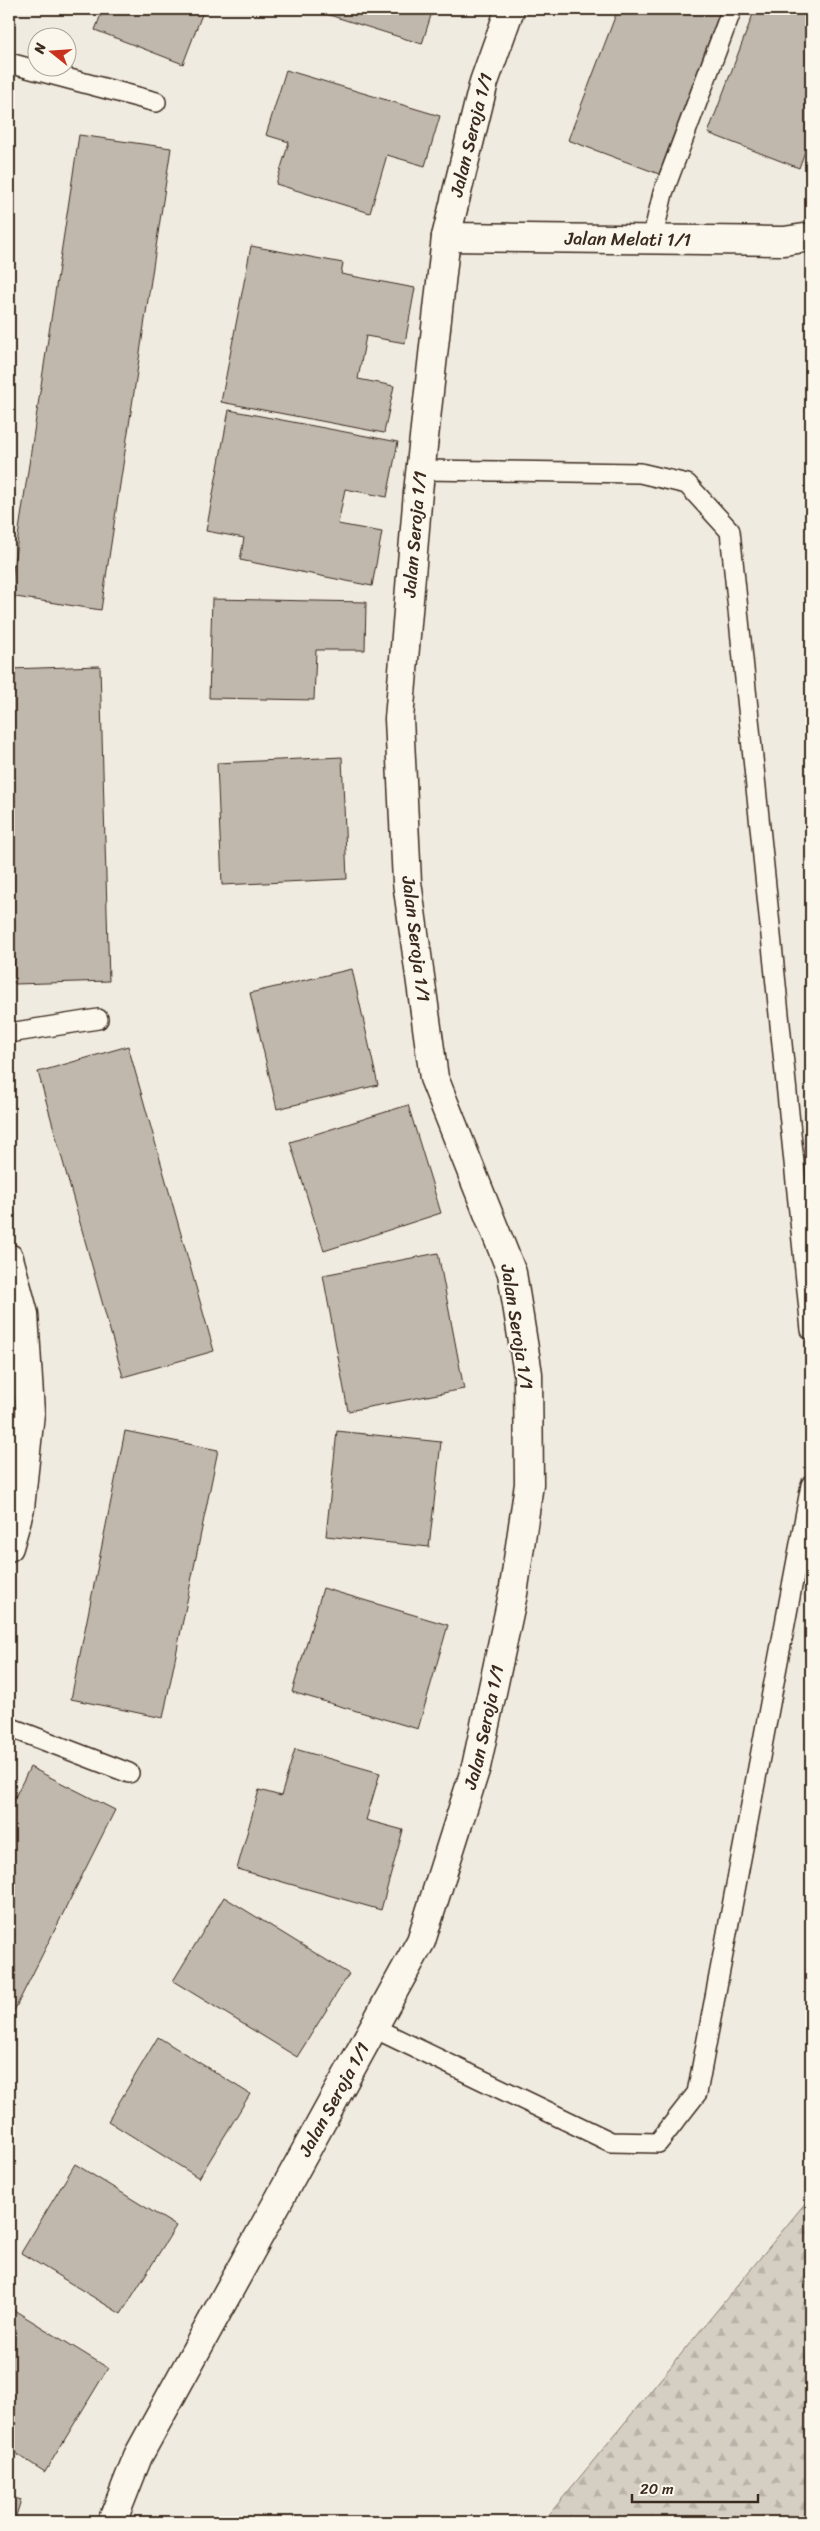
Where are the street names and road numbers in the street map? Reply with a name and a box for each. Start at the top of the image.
street label: Jalan Seroja 1/1 [440,68,502,201]
street label: Jalan Melati 1/1 [564,222,692,256]
street label: Jalan Seroja 1/1 [393,469,436,600]
street label: Jalan Seroja 1/1 [392,873,440,1004]
street label: Jalan Seroja 1/1 [491,1261,543,1392]
street label: Jalan Seroja 1/1 [454,1661,514,1794]
street label: Jalan Seroja 1/1 [289,2036,379,2163]

